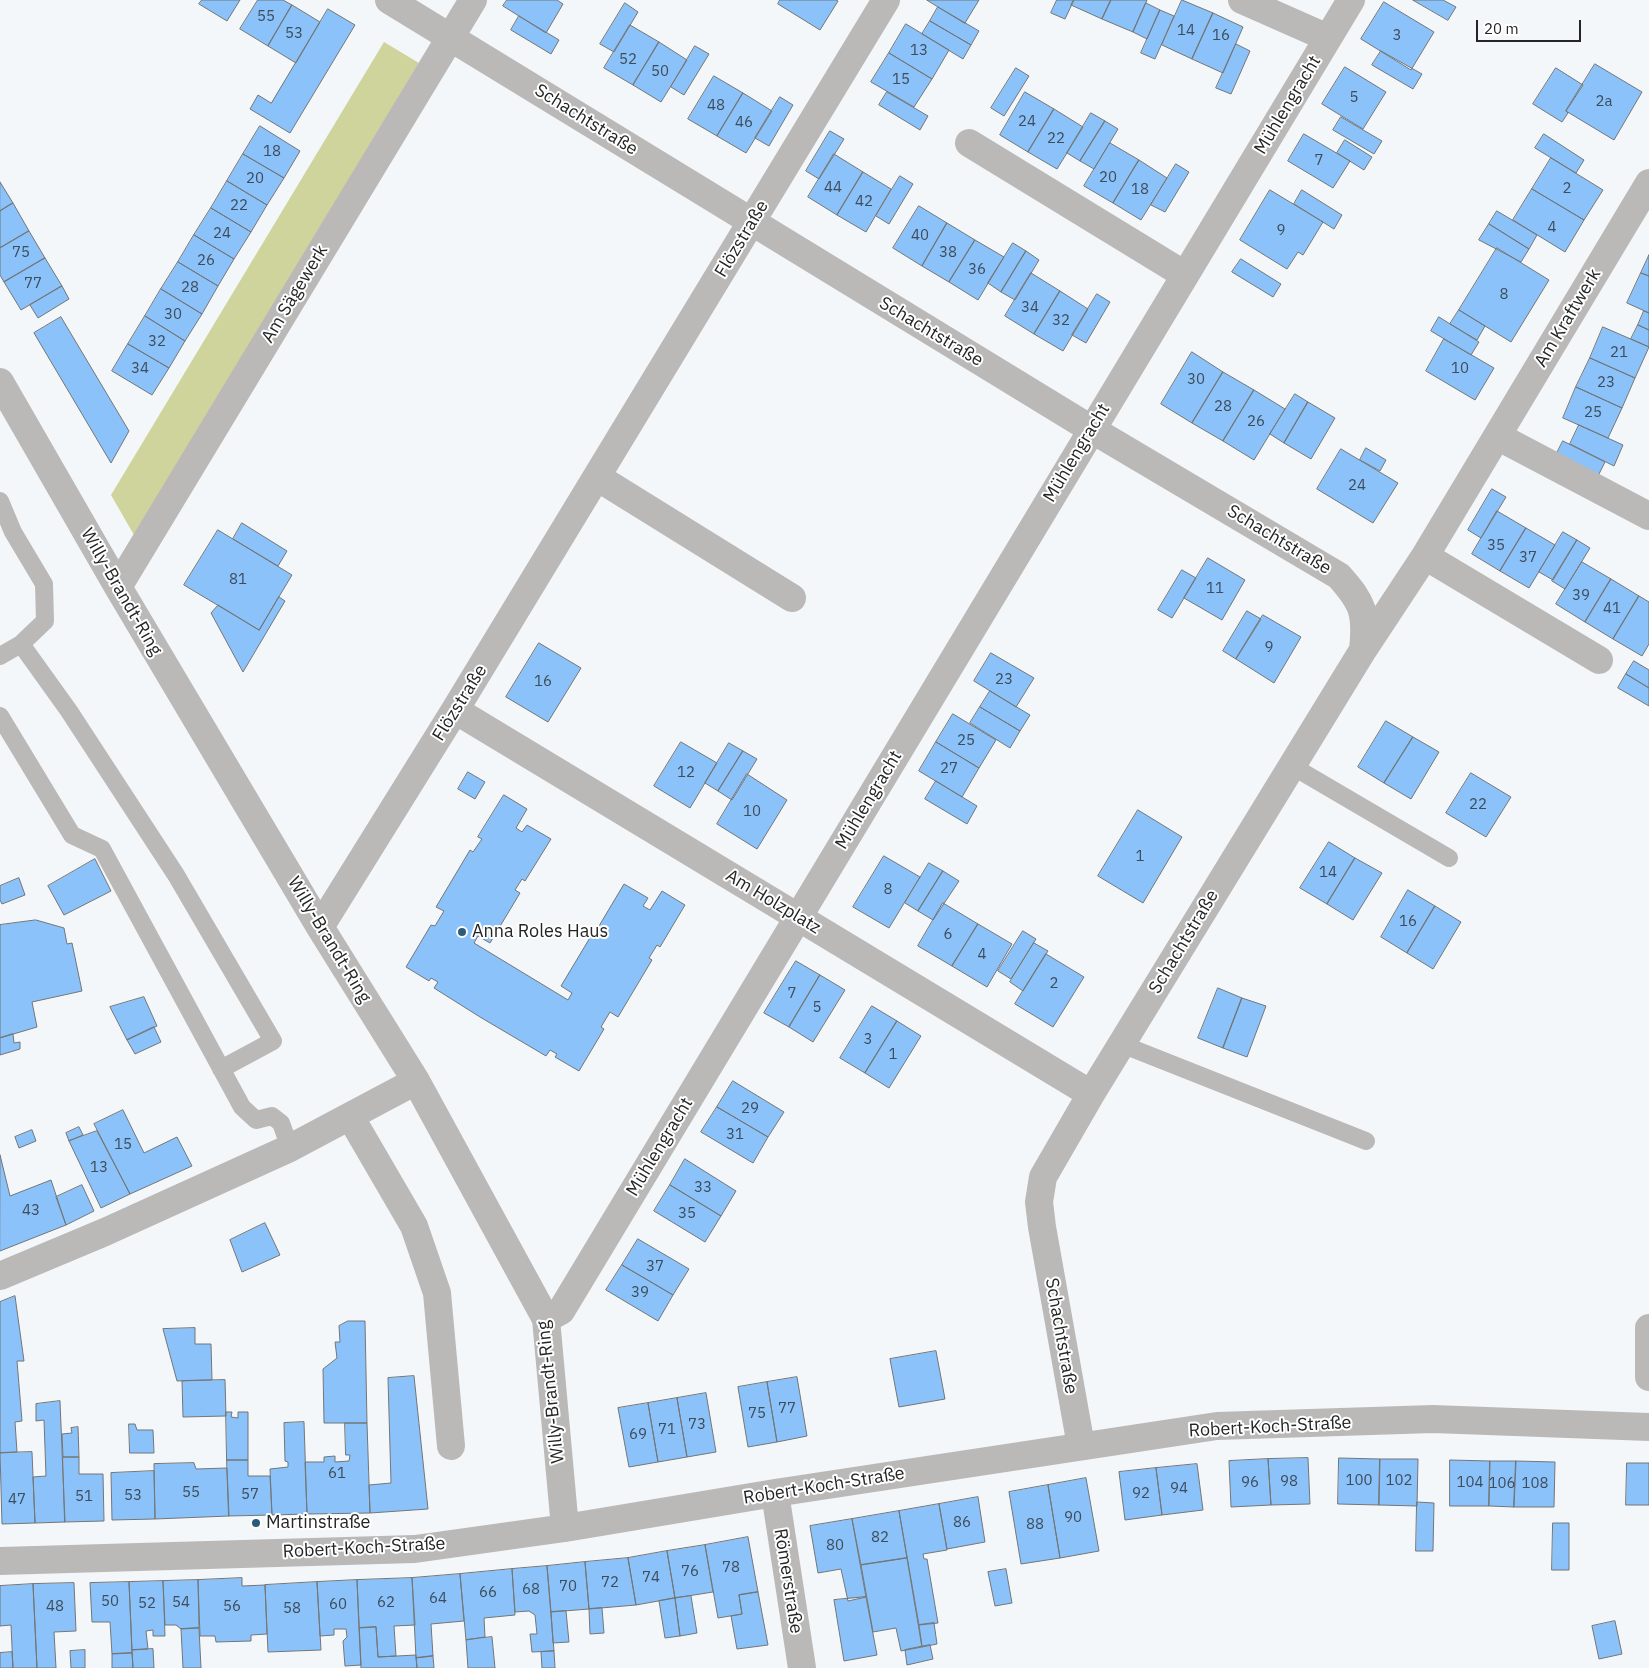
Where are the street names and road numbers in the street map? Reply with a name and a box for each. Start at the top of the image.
street label: Mühlengracht [1250,52,1326,158]
street label: Schachtstraße [530,80,642,160]
street label: Flözstraße [711,197,773,281]
street label: Am Sägewerk [257,241,333,347]
street label: Am Kraftwerk [1530,265,1606,371]
street label: Schachtstraße [875,292,987,372]
street label: Mühlengracht [1039,400,1115,506]
street label: Schachtstraße [1223,500,1335,580]
street label: Willy-Brandt-Ring [76,524,166,660]
street label: Flözstraße [428,661,492,745]
street label: Mühlengracht [831,747,907,853]
street label: Am Holzplatz [722,865,824,939]
street label: Willy-Brandt-Ring [283,873,375,1007]
street label: Schachtstraße [1144,886,1224,998]
street label: Mühlengracht [622,1094,698,1200]
street label: Schachtstraße [1040,1276,1082,1396]
street label: Willy-Brandt-Ring [533,1320,569,1464]
street label: Robert-Koch-Straße [1188,1412,1352,1442]
street label: Robert-Koch-Straße [742,1463,906,1509]
street label: Römerstraße [769,1527,807,1635]
street label: Robert-Koch-Straße [282,1533,446,1563]

